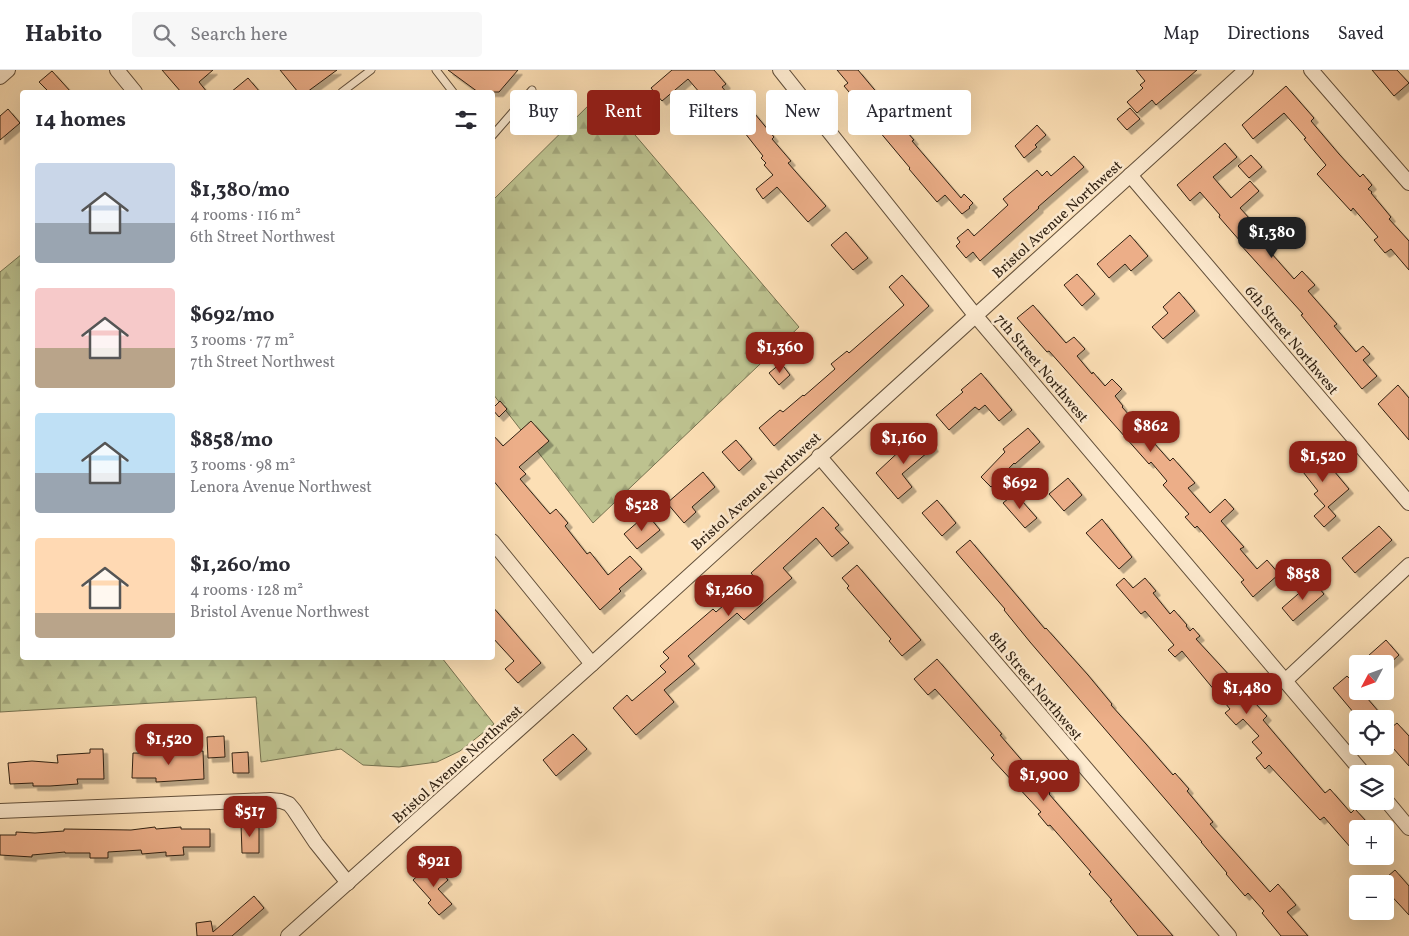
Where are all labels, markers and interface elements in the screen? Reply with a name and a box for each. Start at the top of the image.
search box [132,12,482,57]
text: Habito [25,18,102,52]
icon: search [150,21,178,49]
text: Search here [190,22,288,48]
text: Map [1163,22,1199,47]
text: Directions [1227,22,1310,47]
text: Saved [1338,22,1384,47]
chip: Buy [510,90,577,135]
chip: Rent [587,90,660,135]
chip: Filters [670,90,756,135]
chip: New [766,90,838,135]
chip: Apartment [848,90,971,135]
text: 14 homes [35,106,126,135]
icon: filters [452,106,480,134]
street label: Bristol Avenue Northwest [988,156,1128,284]
text: $1,380/mo [190,176,290,205]
icon: home [75,183,135,243]
text: 4 rooms · 116 m² [190,205,301,227]
pin: $1,380 [1231,216,1313,259]
text: $1,380 [1249,222,1295,244]
text: 6th Street Northwest [190,227,335,249]
street label: 6th Street Northwest [1239,282,1343,400]
text: $692/mo [190,301,275,330]
icon: home [75,308,135,368]
street label: 7th Street Northwest [989,310,1093,428]
text: 3 rooms · 77 m² [190,330,294,352]
pin: $1,360 [739,332,821,374]
text: $1,360 [757,337,803,359]
text: 7th Street Northwest [190,352,335,374]
pin: $862 [1121,410,1181,453]
text: $862 [1134,416,1168,438]
pin: $1,160 [863,422,945,465]
text: $858/mo [190,426,273,455]
street label: Bristol Avenue Northwest [687,428,827,556]
text: $1,160 [881,428,927,450]
icon: home [75,433,135,493]
pin: $1,520 [1282,440,1364,483]
text: $1,520 [1300,446,1346,468]
text: 3 rooms · 98 m² [190,455,295,477]
pin: $692 [990,468,1050,510]
text: $692 [1003,473,1037,495]
text: Lenora Avenue Northwest [190,477,372,499]
pin: $528 [612,490,672,532]
text: $528 [625,495,659,517]
text: $1,260/mo [190,551,290,580]
icon: home [75,558,135,618]
pin: $858 [1273,558,1333,601]
text: $858 [1286,564,1320,586]
pin: $1,260 [688,574,770,617]
text: 4 rooms · 128 m² [190,580,303,602]
text: $1,260 [706,580,752,602]
text: Bristol Avenue Northwest [190,602,370,624]
street label: 8th Street Northwest [983,628,1087,746]
north arrow [1349,655,1394,700]
map controls [1349,655,1394,920]
pin: $1,480 [1206,672,1288,715]
text: $1,480 [1223,678,1271,700]
street label: Bristol Avenue Northwest [388,701,528,829]
button: locate [1349,710,1394,755]
pin: $1,520 [128,724,210,766]
text: $1,520 [146,729,192,751]
pin: $1,900 [1003,760,1085,802]
text: $1,900 [1020,765,1068,787]
button: layers [1349,765,1394,810]
pin: $517 [220,796,280,838]
text: $517 [235,801,265,823]
button: + [1349,820,1394,865]
pin: $921 [404,846,464,888]
text: $921 [418,851,450,873]
button: − [1349,875,1394,920]

